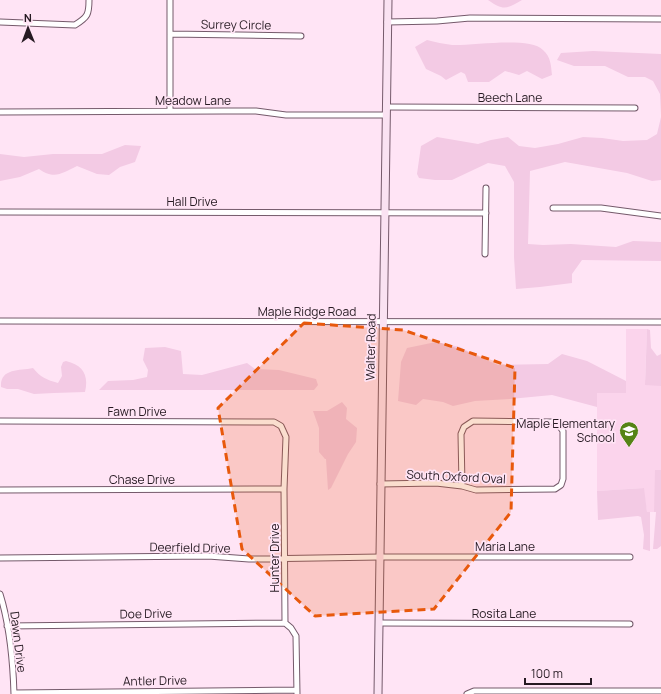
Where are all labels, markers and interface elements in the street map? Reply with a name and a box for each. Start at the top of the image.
north arrow [8,8,48,48]
text: N [24,10,32,25]
street label: Surrey Circle [201,15,271,34]
street label: Beech Lane [478,89,542,106]
street label: Meadow Lane [155,92,231,109]
street label: Hall Drive [167,193,217,210]
street label: Maple Ridge Road [258,303,356,320]
street label: Walter Road [361,313,380,381]
street label: Fawn Drive [107,403,167,420]
place label: Maple Elementary School [516,415,616,446]
school or university icon: Maple Elementary School [618,420,640,448]
street label: South Oxford Oval [406,465,506,488]
street label: Chase Drive [109,471,175,488]
street label: Hunter Drive [266,524,283,592]
street label: Deerfield Drive [149,538,231,557]
street label: Maria Lane [475,538,535,555]
street label: Doe Drive [120,605,172,622]
street label: Rosita Lane [472,605,536,622]
street label: Dawn Drive [6,610,31,673]
scale bar [525,660,591,686]
text: 100 m [531,665,563,682]
street label: Antler Drive [123,671,187,690]

